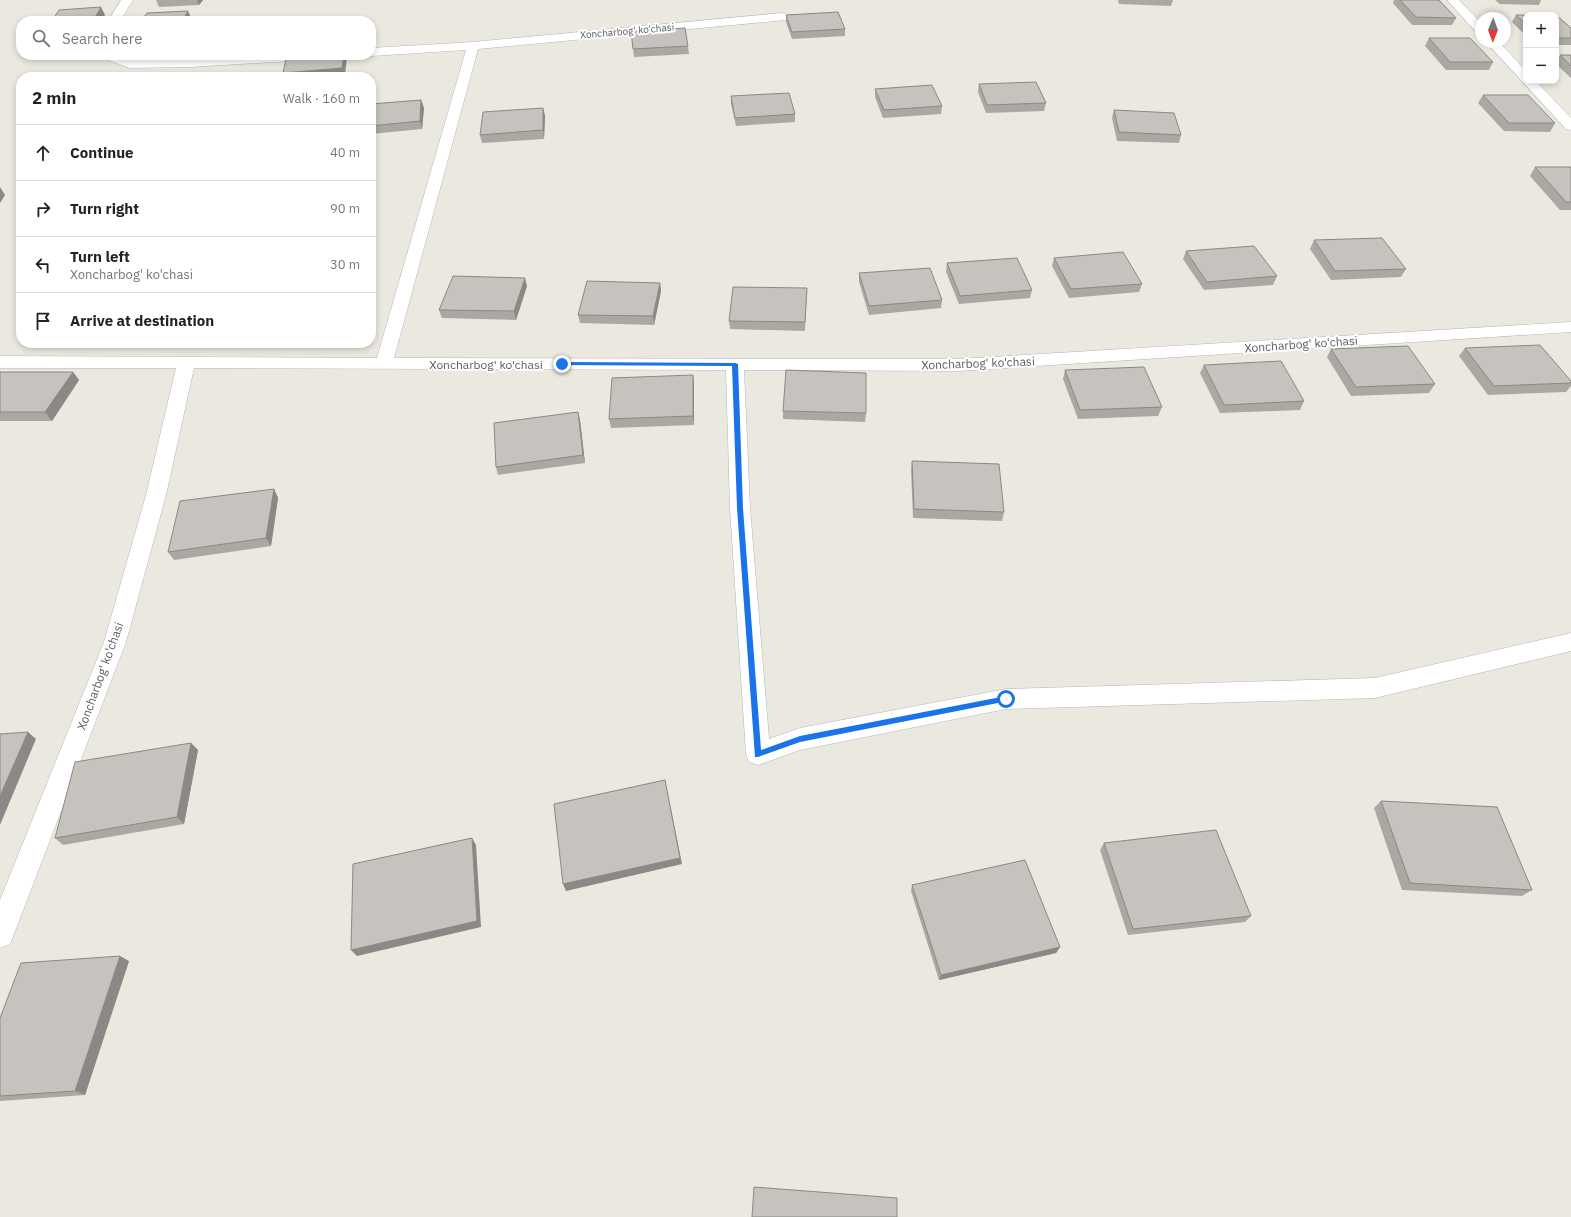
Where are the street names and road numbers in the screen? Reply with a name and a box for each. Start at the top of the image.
street label: Xoncharbog' ko'chasi [579,20,675,42]
street label: Xoncharbog' ko'chasi [1244,333,1358,355]
street label: Xoncharbog' ko'chasi [921,354,1035,372]
street label: Xoncharbog' ko'chasi [429,357,543,372]
street label: Xoncharbog' ko'chasi [74,620,126,732]

